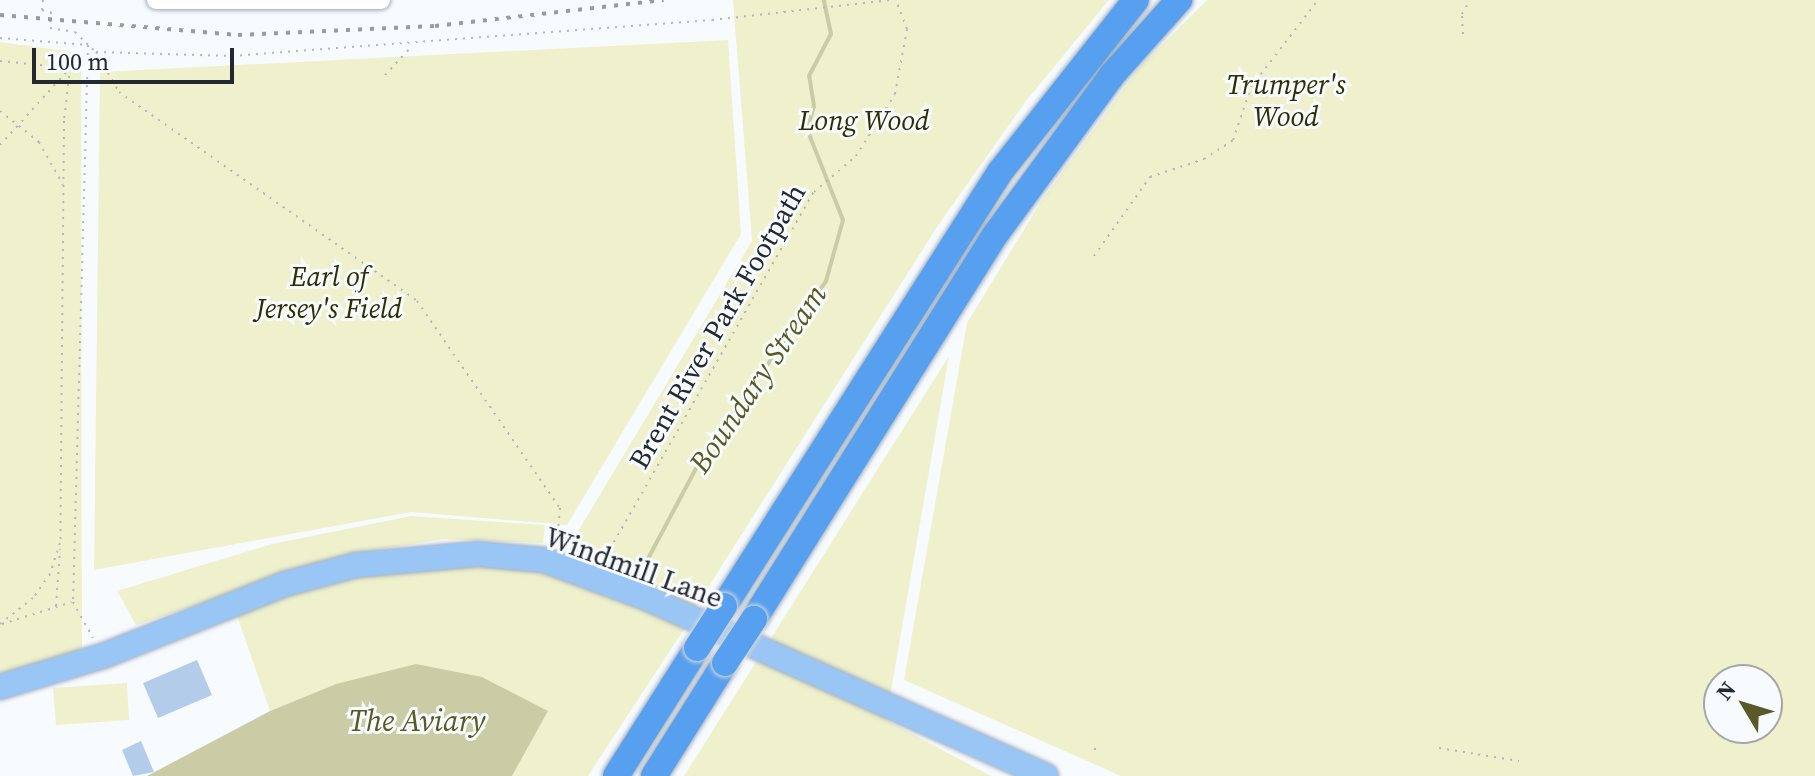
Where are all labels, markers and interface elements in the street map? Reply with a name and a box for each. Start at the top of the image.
scale bar [36,32,238,82]
text: 100 m [46,45,109,78]
park label: Trumper's Wood [1226,67,1346,133]
park label: Long Wood [798,103,930,137]
street label: Brent River Park Footpath [622,178,812,474]
park label: Earl of Jersey's Field [256,259,402,325]
water label: Boundary Stream [682,278,834,480]
street label: Windmill Lane [541,519,727,615]
north arrow [1703,664,1783,744]
text: N [1709,675,1742,706]
water label: The Aviary [349,703,485,739]

